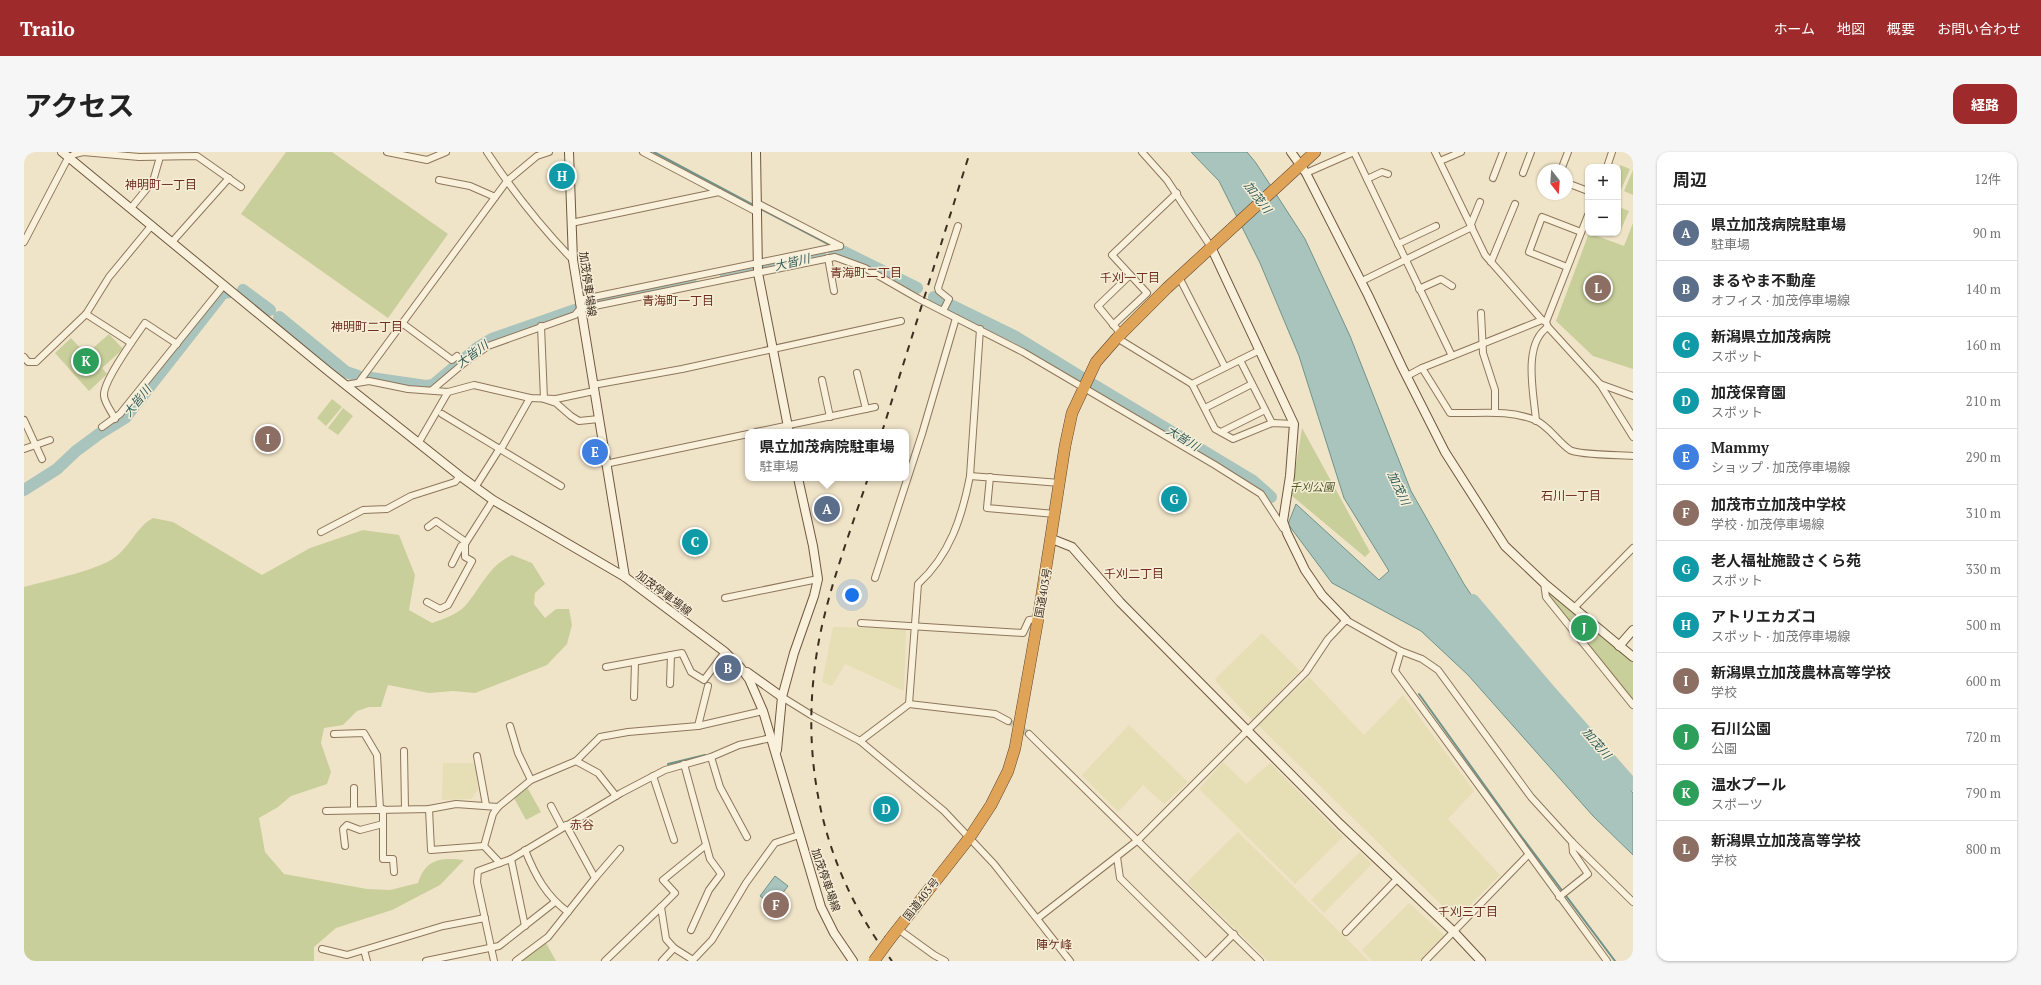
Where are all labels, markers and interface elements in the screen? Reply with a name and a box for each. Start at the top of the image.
text: Trailo [20,16,75,41]
text: ホーム [1773,19,1815,38]
text: 地図 [1837,19,1865,38]
text: 概要 [1887,19,1915,38]
text: お問い合わせ [1937,19,2021,38]
button: 経路 [1953,84,2017,124]
text: アクセス [24,87,135,124]
pin: H [549,161,575,191]
north arrow [1537,164,1573,200]
map controls [1585,164,1621,236]
button: + [1585,164,1621,200]
text: 周辺 [1673,168,1707,191]
text: 12件 [1974,170,2001,188]
district label: 神明町一丁目 [125,177,197,192]
water label: 加茂川 [1241,178,1276,217]
button: − [1585,200,1621,236]
text: 県立加茂病院駐車場 [1711,214,1846,234]
text: A [1681,224,1691,242]
text: 90 m [1973,224,2001,242]
text: 駐車場 [1711,235,1750,253]
street label: 加茂停車場線 [576,250,600,318]
water label: 大皆川 [773,250,813,273]
district label: 青海町二丁目 [830,265,902,280]
district label: 千刈一丁目 [1100,270,1160,285]
text: まるやま不動産 [1711,270,1816,290]
pin: L [1585,273,1611,303]
text: B [1682,280,1690,298]
text: 140 m [1966,280,2001,298]
text: オフィス · 加茂停車場線 [1711,291,1850,309]
district label: 青海町一丁目 [642,293,714,308]
district label: 神明町二丁目 [331,319,403,334]
text: 新潟県立加茂病院 [1711,326,1831,346]
water label: 大皆川 [453,336,493,371]
text: C [1682,336,1690,354]
text: 160 m [1966,336,2001,354]
pin: K [73,346,99,376]
text: スポット [1711,347,1763,365]
water label: 大皆川 [120,381,155,420]
text: 加茂保育園 [1711,382,1786,402]
text: D [1681,392,1691,410]
text: 210 m [1966,392,2001,410]
text: スポット [1711,403,1763,421]
water label: 大皆川 [1164,422,1204,455]
pin: I [255,424,281,454]
popup [745,429,909,481]
text: 県立加茂病院駐車場 [759,436,895,456]
pin: E [582,437,608,467]
text: Mammy [1711,437,1769,457]
text: E [1682,448,1690,466]
text: 290 m [1966,448,2001,466]
text: 駐車場 [759,457,799,475]
text: ショップ · 加茂停車場線 [1711,458,1850,476]
water label: 加茂川 [1385,469,1414,509]
park label: 千刈公園 [1290,480,1336,494]
pin: G [1161,484,1187,514]
district label: 石川一丁目 [1541,488,1601,503]
pin: A [814,494,840,524]
text: 加茂市立加茂中学校 [1711,494,1846,514]
text: F [1682,504,1690,522]
text: 310 m [1966,504,2001,522]
text: 学校 · 加茂停車場線 [1711,515,1824,533]
pin: C [682,527,708,557]
text: 老人福祉施設さくら苑 [1711,550,1861,570]
text: G [1681,560,1691,578]
text: 330 m [1966,560,2001,578]
district label: 千刈二丁目 [1104,566,1164,581]
street label: 国道403号 [1032,567,1054,619]
street label: 加茂停車場線 [633,568,695,618]
text: スポット [1711,571,1763,589]
your location [842,585,862,605]
text: アトリエカズコ [1711,606,1816,626]
pin: J [1571,613,1597,643]
text: H [1681,616,1691,634]
text: 500 m [1966,616,2001,634]
text: スポット · 加茂停車場線 [1711,627,1850,645]
pin: B [715,653,741,683]
text: 新潟県立加茂農林高等学校 [1711,662,1891,682]
text: I [1684,672,1688,690]
text: 600 m [1966,672,2001,690]
text: 学校 [1711,683,1737,701]
text: 石川公園 [1711,718,1771,738]
water label: 加茂川 [1580,724,1616,763]
text: J [1684,728,1688,746]
text: 720 m [1966,728,2001,746]
text: 公園 [1711,739,1737,757]
text: 温水プール [1711,774,1786,794]
text: K [1681,784,1691,802]
text: 790 m [1966,784,2001,802]
pin: D [873,794,899,824]
text: スポーツ [1711,795,1763,813]
district label: 赤谷 [570,817,594,832]
text: 新潟県立加茂高等学校 [1711,830,1861,850]
text: L [1682,840,1690,858]
text: 800 m [1966,840,2001,858]
street label: 加茂停車場線 [809,847,843,913]
text: 学校 [1711,851,1737,869]
street label: 国道403号 [900,875,942,923]
pin: F [763,890,789,920]
district label: 千刈三丁目 [1438,904,1498,919]
district label: 陣ケ峰 [1036,937,1072,952]

